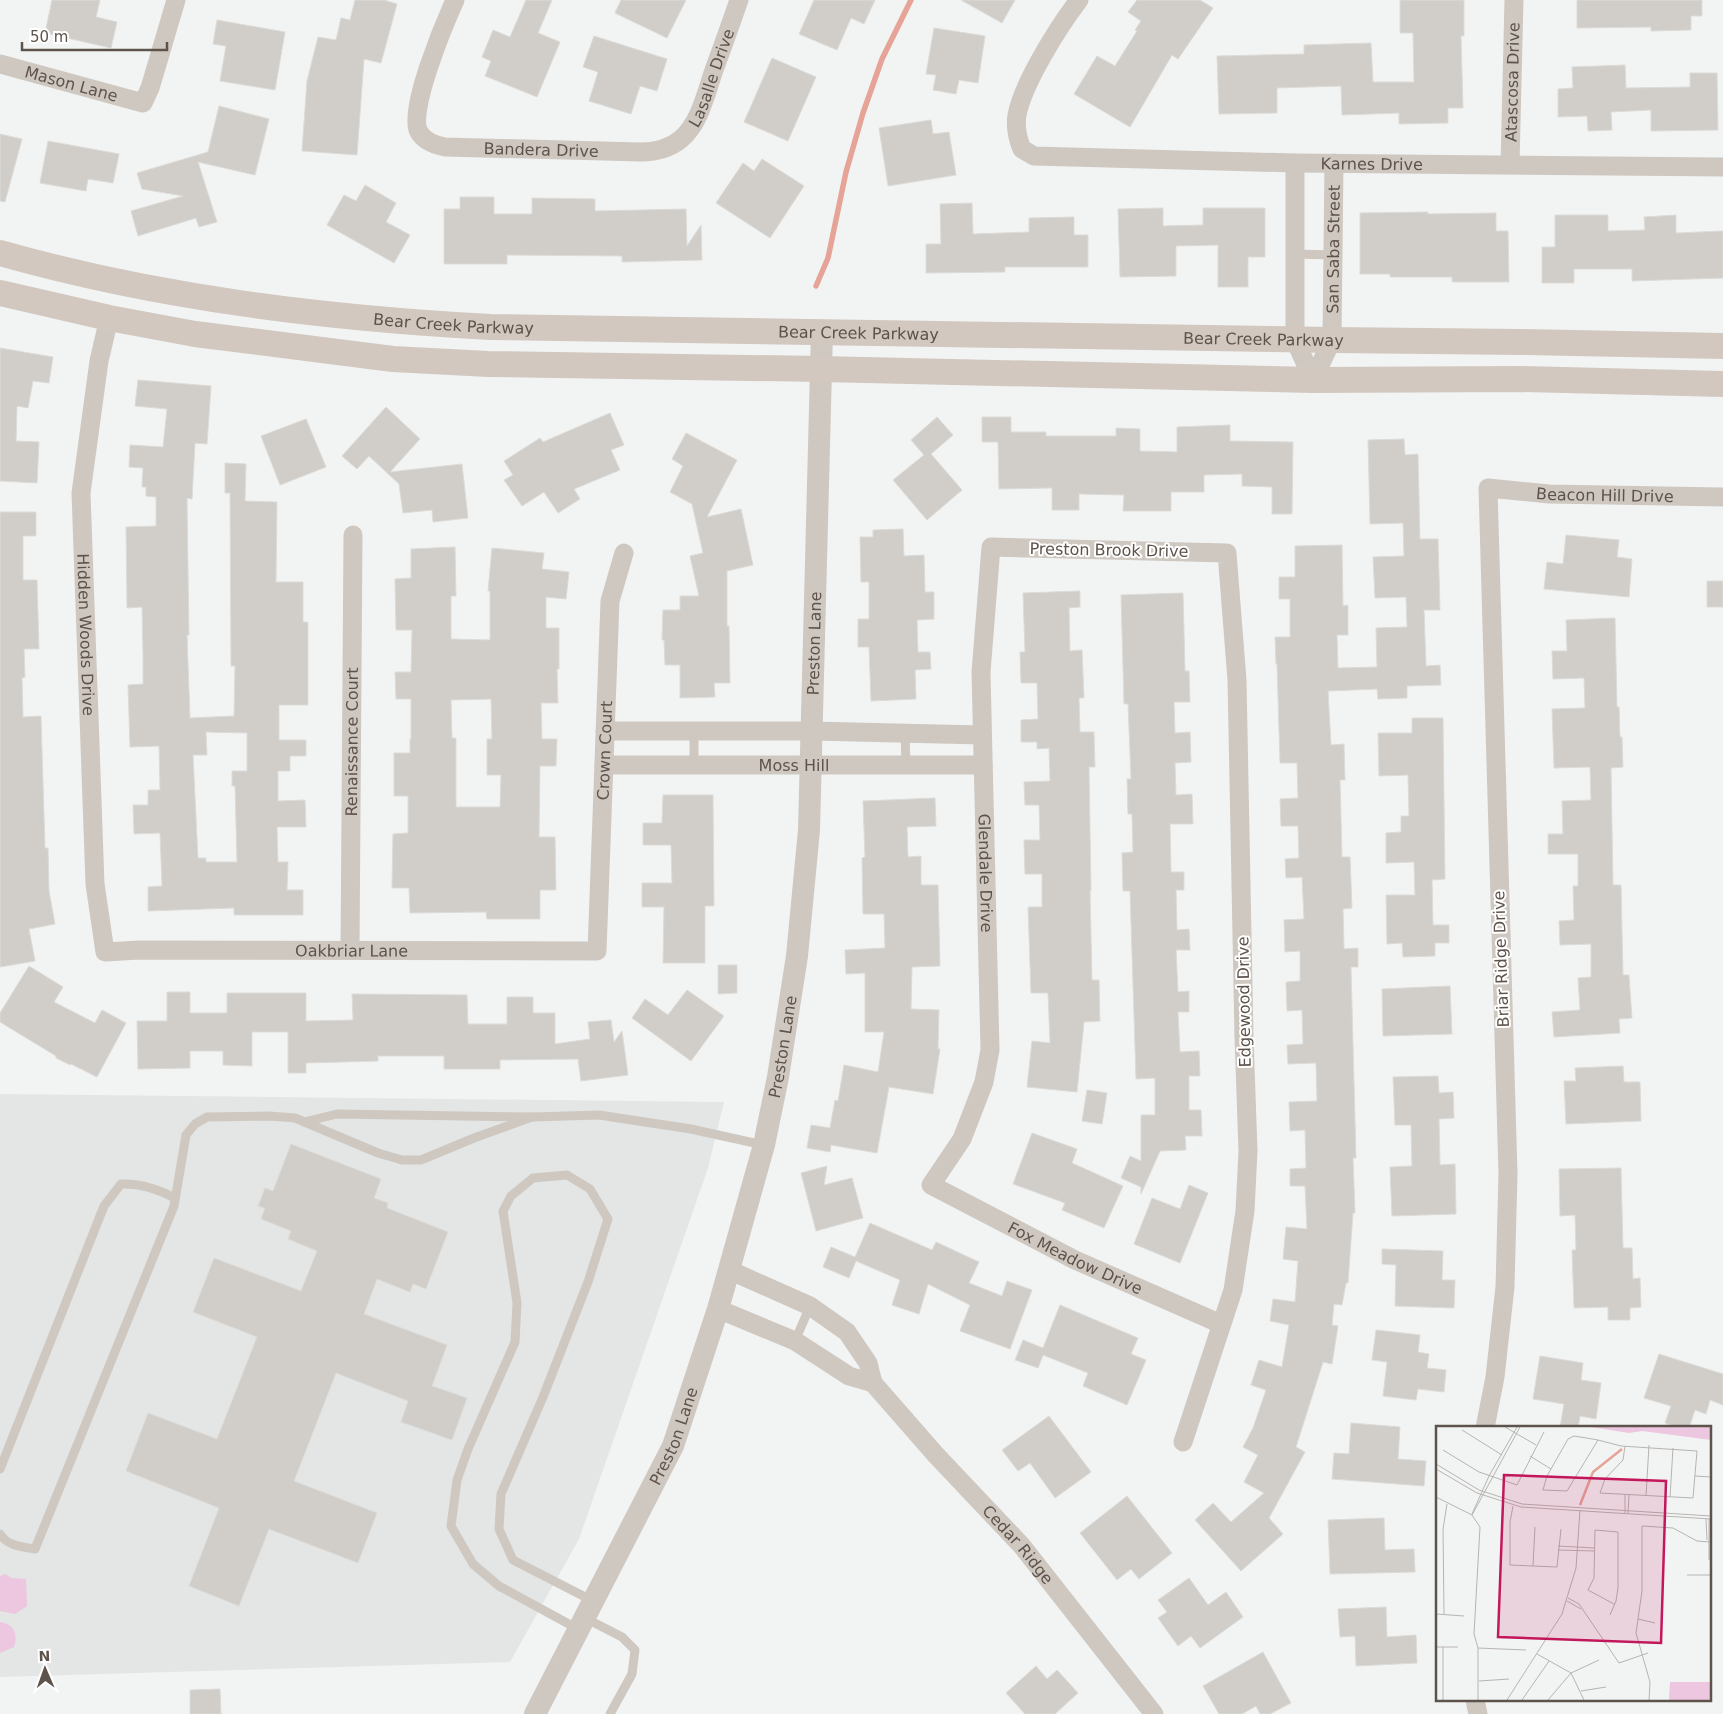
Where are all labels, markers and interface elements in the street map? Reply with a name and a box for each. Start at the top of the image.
scale bar [22,20,168,52]
street label: Atascosa Drive [1501,22,1523,142]
street label: Lasalle Drive [684,26,738,131]
text: 50 m [30,28,68,46]
street label: Mason Lane [23,62,120,105]
street label: Bandera Drive [483,138,599,160]
street label: Karnes Drive [1320,154,1423,174]
street label: San Saba Street [1323,185,1343,314]
street label: Bear Creek Parkway [373,309,534,337]
street label: Bear Creek Parkway [778,322,939,343]
street label: Bear Creek Parkway [1183,328,1344,350]
street label: Beacon Hill Drive [1535,483,1674,506]
street label: Preston Brook Drive [1029,539,1189,561]
street label: Hidden Woods Drive [74,553,98,716]
street label: Preston Lane [803,591,825,696]
street label: Renaissance Court [341,667,362,817]
street label: Crown Court [593,700,616,801]
street label: Moss Hill [759,756,829,775]
street label: Glendale Drive [975,813,997,933]
street label: Briar Ridge Drive [1489,890,1513,1028]
street label: Edgewood Drive [1233,936,1255,1068]
street label: Oakbriar Lane [295,941,408,960]
street label: Preston Lane [764,994,800,1100]
street label: Fox Meadow Drive [1005,1217,1145,1298]
street label: Preston Lane [645,1385,701,1488]
inset map [1436,1426,1710,1702]
street label: Cedar Ridge [979,1501,1058,1588]
north arrow [20,1644,70,1694]
text: N [38,1648,51,1664]

